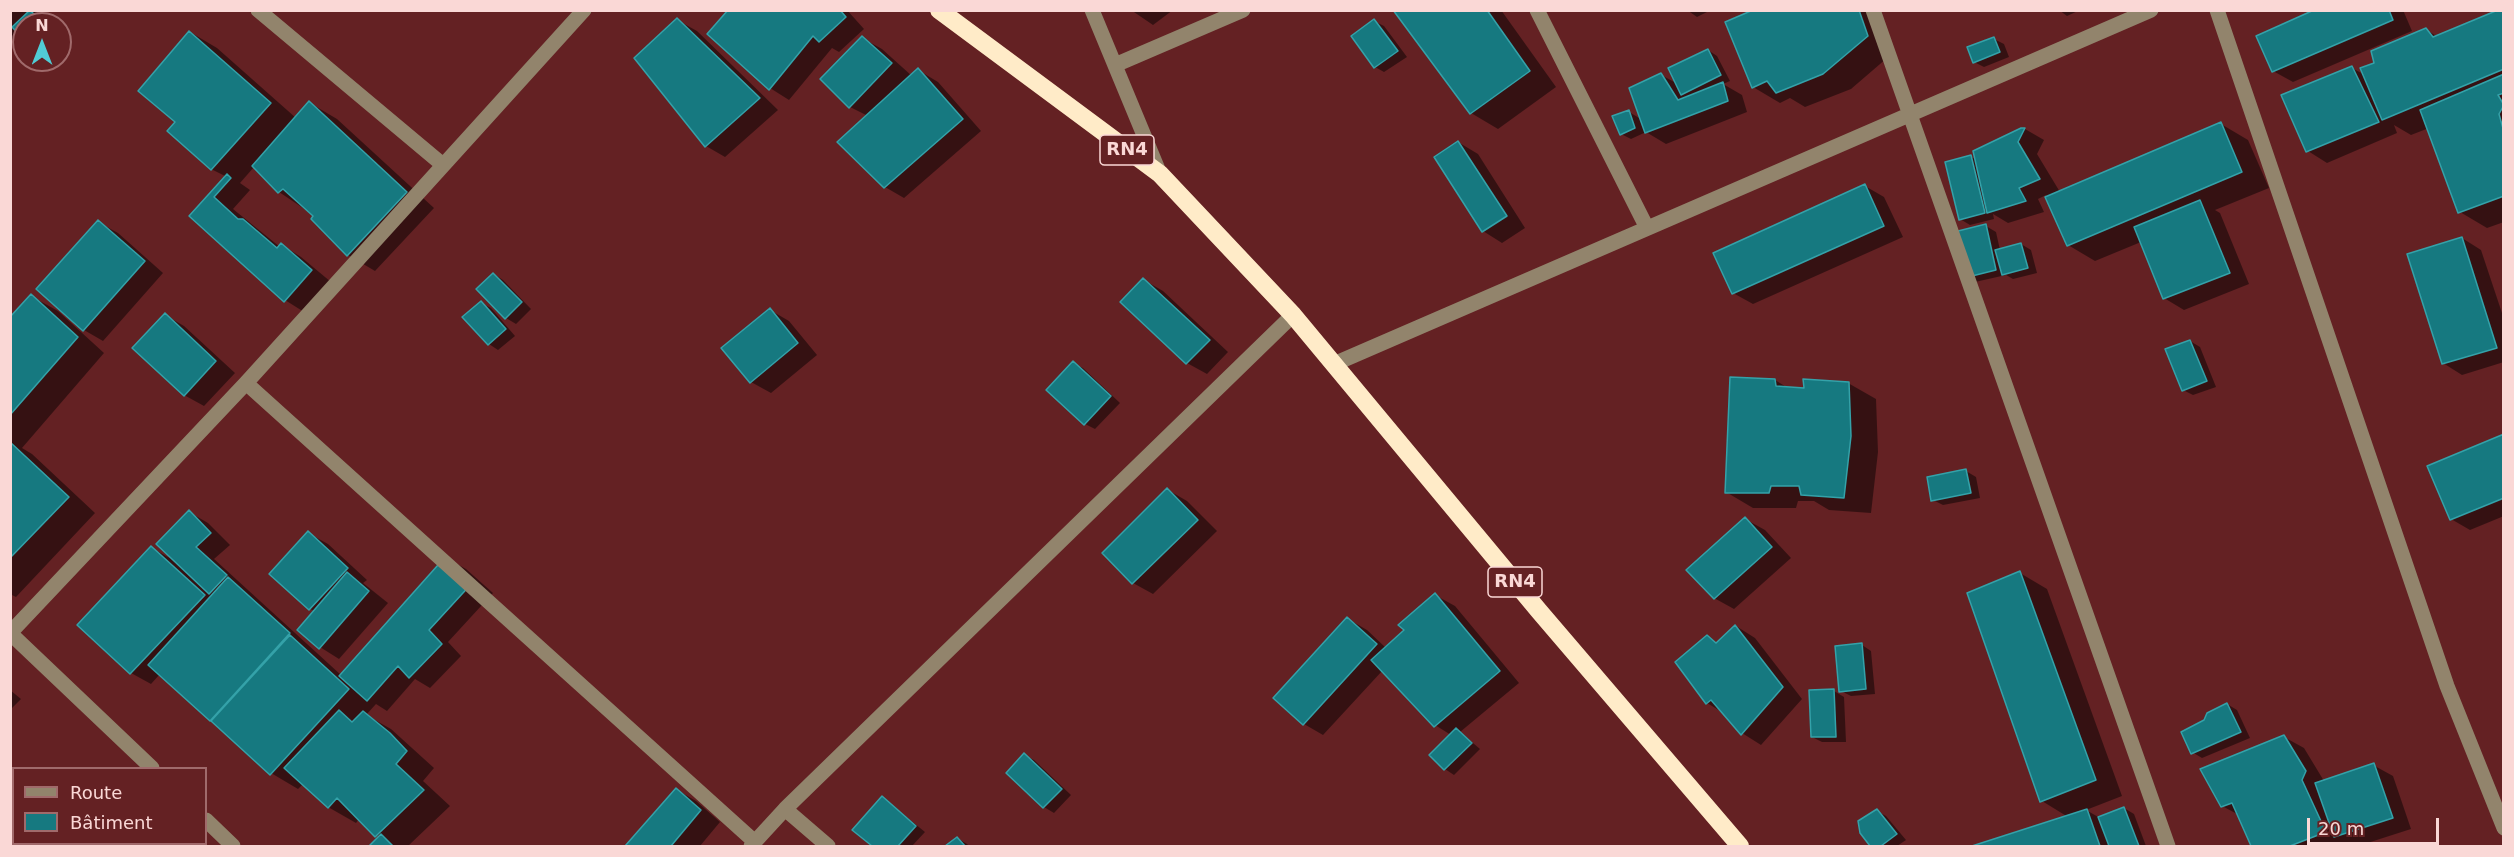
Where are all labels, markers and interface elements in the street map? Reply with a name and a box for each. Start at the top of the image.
north arrow [12,12,72,72]
text: N [35,16,49,35]
road number: RN4 [1100,135,1154,165]
road number: RN4 [1488,567,1542,597]
legend [12,767,207,845]
text: Route [70,782,122,803]
scale bar [2310,806,2442,844]
text: Bâtiment [70,812,153,833]
text: 20 m [2318,818,2364,839]

